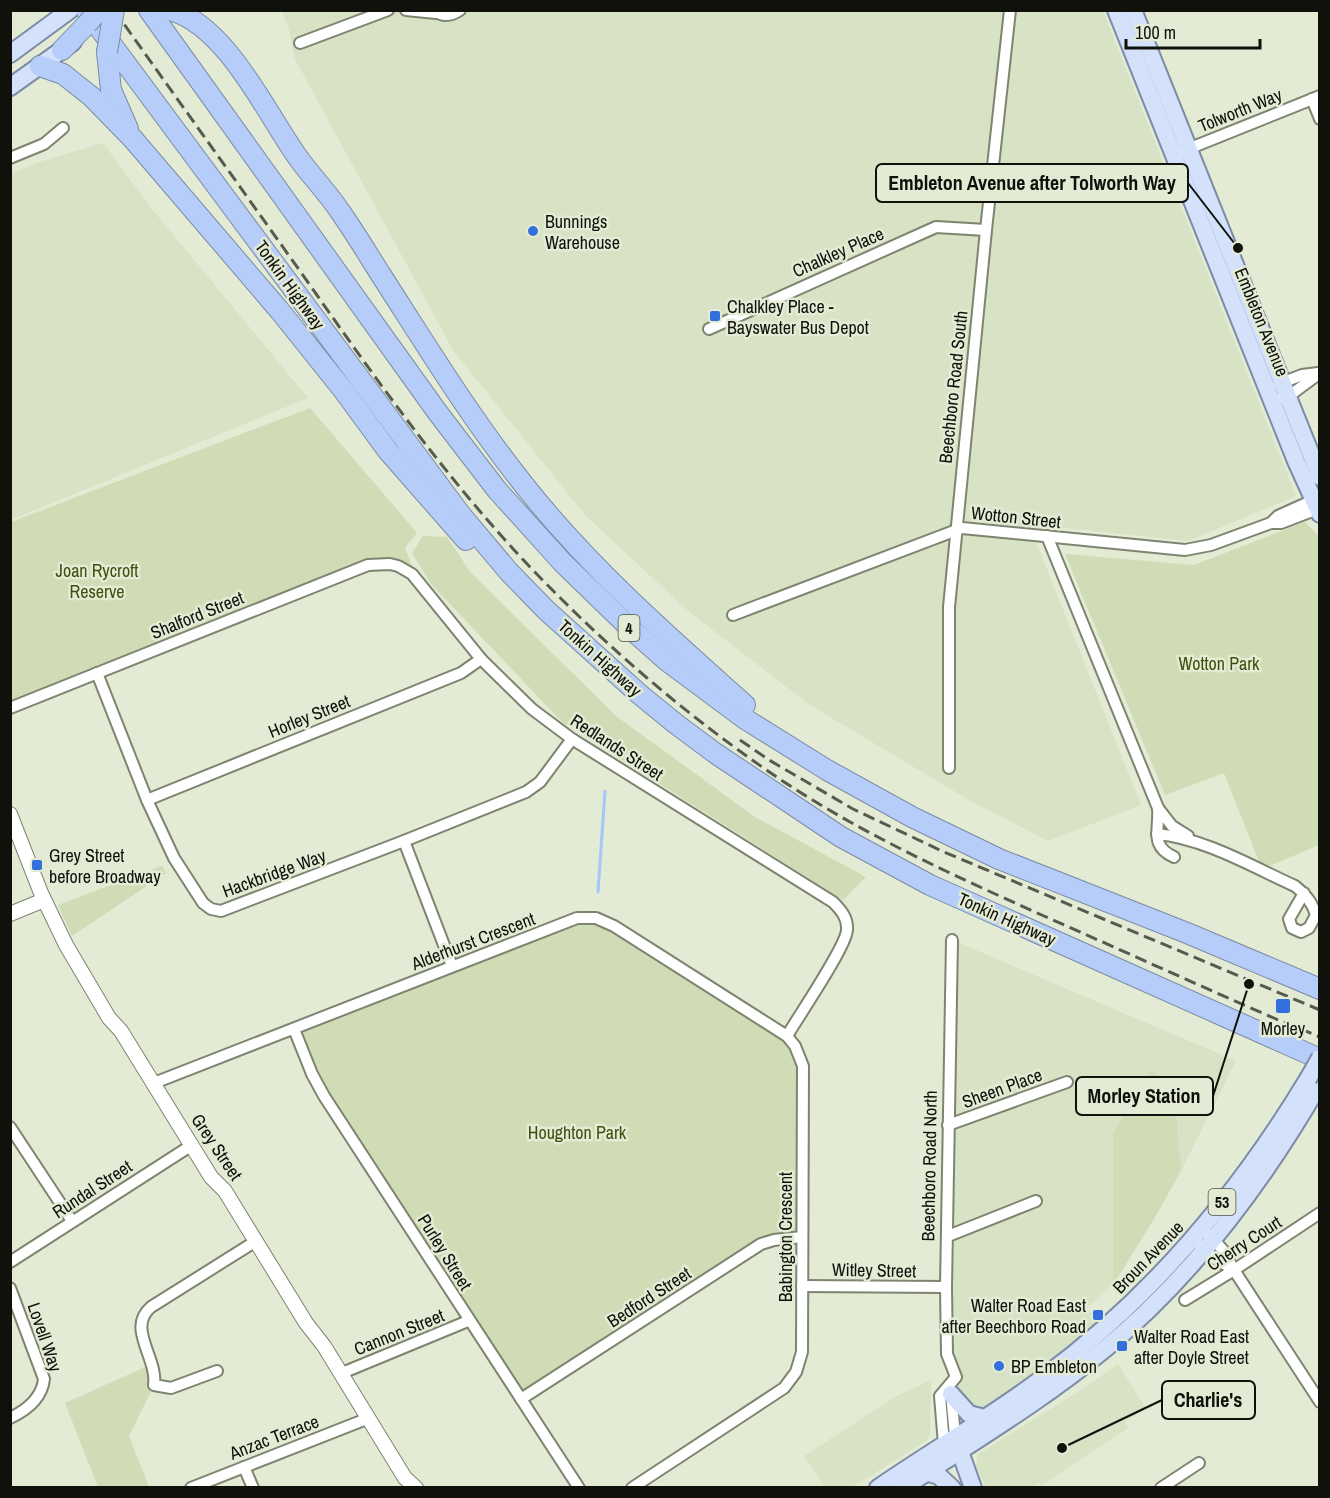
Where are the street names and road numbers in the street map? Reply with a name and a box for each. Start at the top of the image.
street label: Tolworth Way [1194,82,1286,138]
street label: Chalkley Place [788,221,888,283]
street label: Tonkin Highway [249,235,331,335]
street label: Embleton Avenue [1229,264,1295,380]
street label: Beechboro Road South [933,309,973,465]
street label: Wotton Street [970,500,1062,534]
street label: Shalford Street [147,585,247,645]
street label: Tonkin Highway [553,614,648,703]
road number: 4 [618,615,640,641]
street label: Horley Street [264,688,354,744]
street label: Redlands Street [566,708,668,786]
street label: Hackbridge Way [219,842,330,903]
street label: Tonkin Highway [954,886,1061,952]
street label: Alderhurst Crescent [407,906,538,976]
street label: Sheen Place [958,1062,1046,1114]
street label: Beechboro Road North [915,1090,943,1242]
street label: Grey Street [186,1109,248,1185]
street label: Rundal Street [47,1154,137,1224]
street label: Babington Crescent [773,1172,798,1302]
road number: 53 [1208,1189,1236,1215]
street label: Purley Street [412,1209,478,1295]
street label: Cherry Court [1202,1210,1286,1276]
street label: Broun Avenue [1107,1215,1189,1299]
street label: Witley Street [832,1257,916,1283]
street label: Bedford Street [602,1261,696,1333]
street label: Lovell Way [22,1299,69,1376]
street label: Cannon Street [350,1303,448,1361]
street label: Anzac Terrace [225,1408,322,1466]

